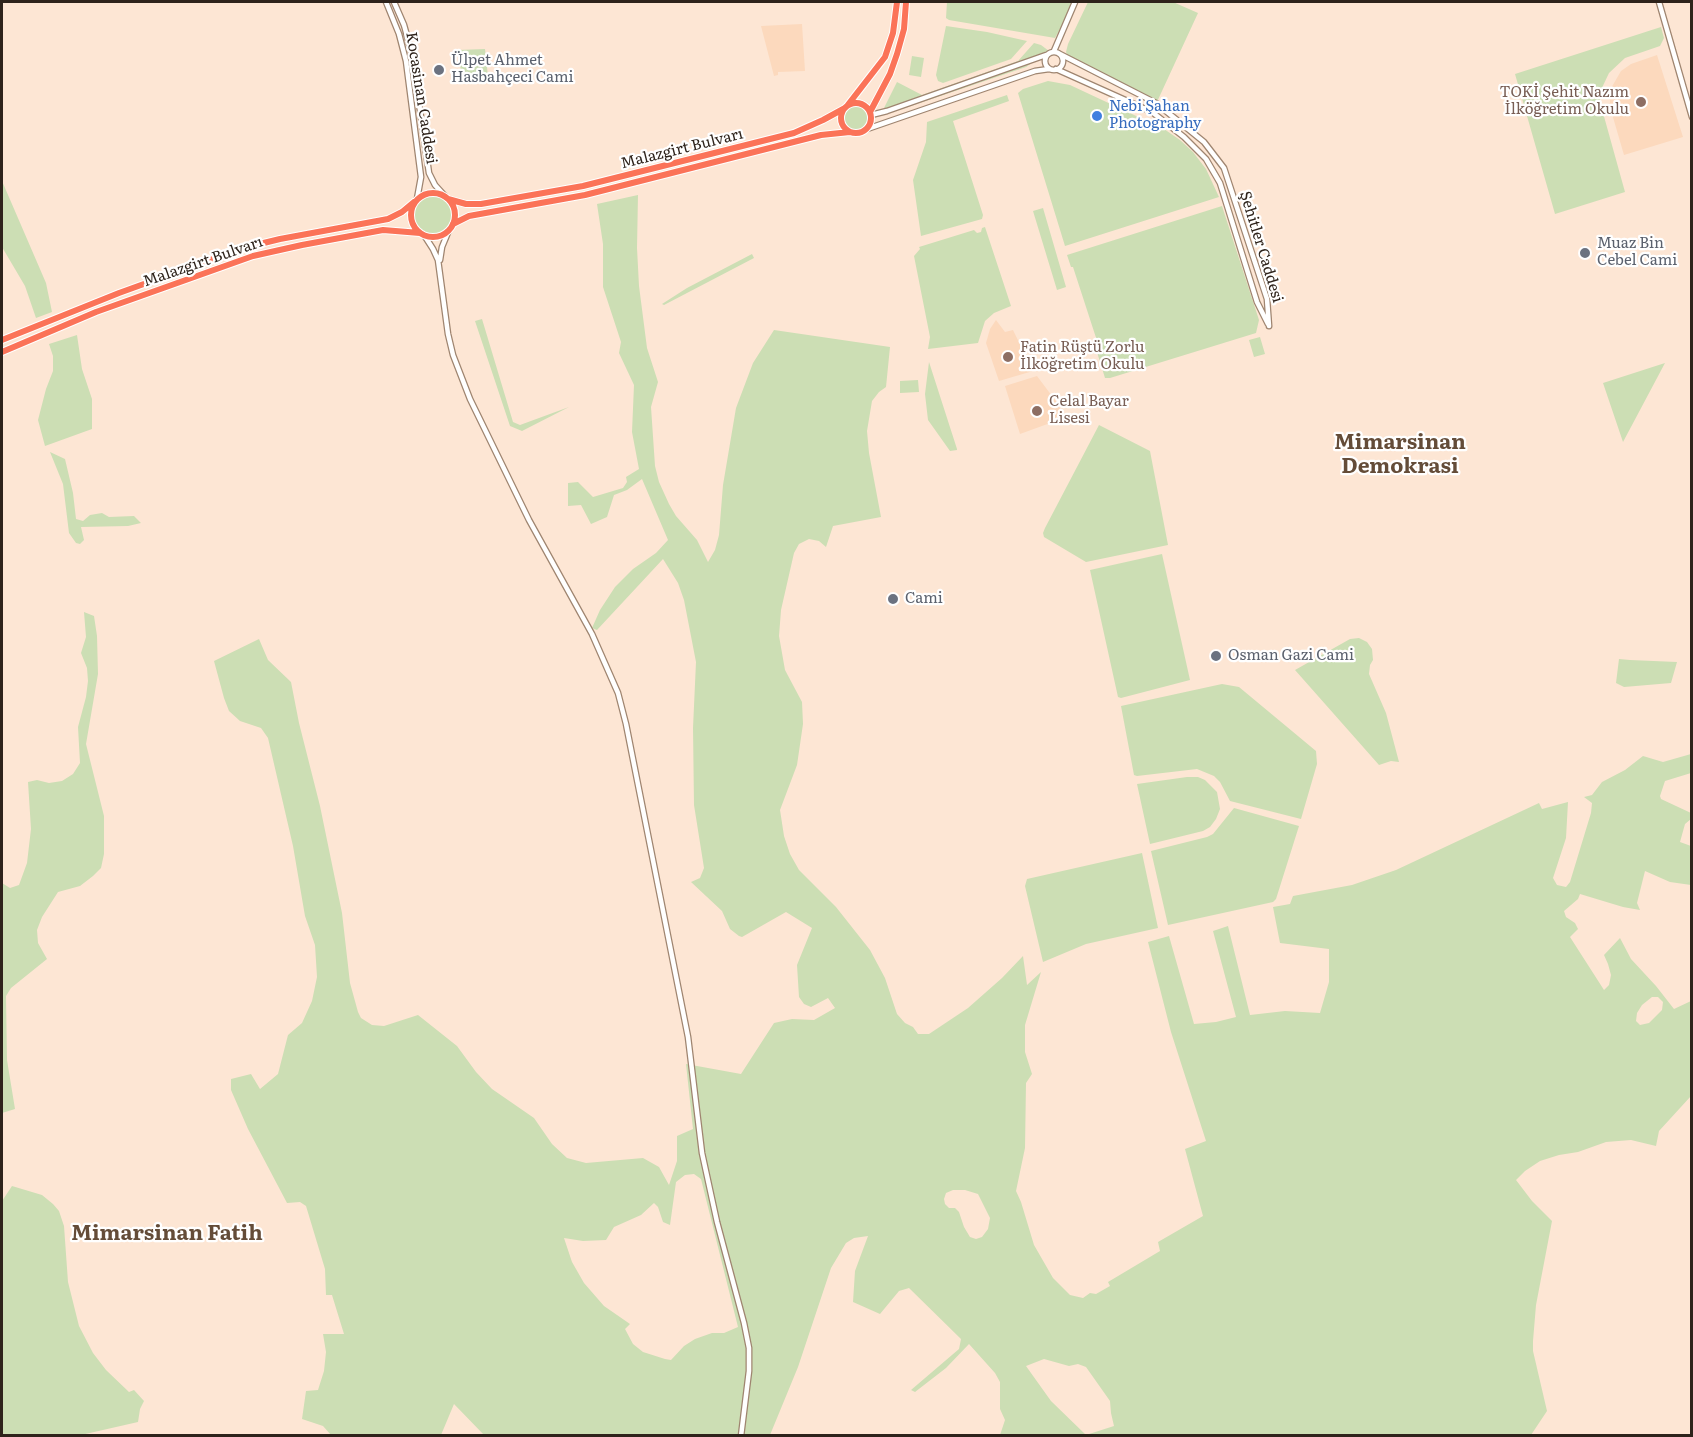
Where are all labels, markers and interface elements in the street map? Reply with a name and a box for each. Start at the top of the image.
street label: Kocasinan Caddesi [402,31,440,165]
place label: Ülpet Ahmet Hasbahçeci Cami [451,52,574,87]
marker: Ülpet Ahmet Hasbahçeci Cami [432,63,446,77]
place label: TOKİ Şehit Nazım İlköğretim Okulu [1499,84,1629,119]
marker: TOKİ Şehit Nazım İlköğretim Okulu [1634,95,1648,109]
place label: Nebi Şahan Photography [1109,98,1201,133]
marker: Nebi Şahan Photography [1090,109,1104,123]
street label: Malazgirt Bulvarı [619,125,745,173]
street label: Şehitler Caddesi [1236,189,1286,305]
street label: Malazgirt Bulvarı [141,233,265,291]
place label: Muaz Bin Cebel Cami [1597,235,1677,270]
marker: Muaz Bin Cebel Cami [1578,246,1592,260]
place label: Fatin Rüştü Zorlu İlköğretim Okulu [1020,339,1145,374]
marker: Fatin Rüştü Zorlu İlköğretim Okulu [1001,350,1015,364]
place label: Celal Bayar Lisesi [1049,393,1129,428]
marker: Celal Bayar Lisesi [1030,404,1044,418]
district label: Mimarsinan Demokrasi [1334,430,1466,480]
place label: Cami [905,590,943,608]
marker: Cami [886,592,900,606]
place label: Osman Gazi Cami [1228,647,1354,665]
marker: Osman Gazi Cami [1209,649,1223,663]
district label: Mimarsinan Fatih [71,1221,263,1247]

